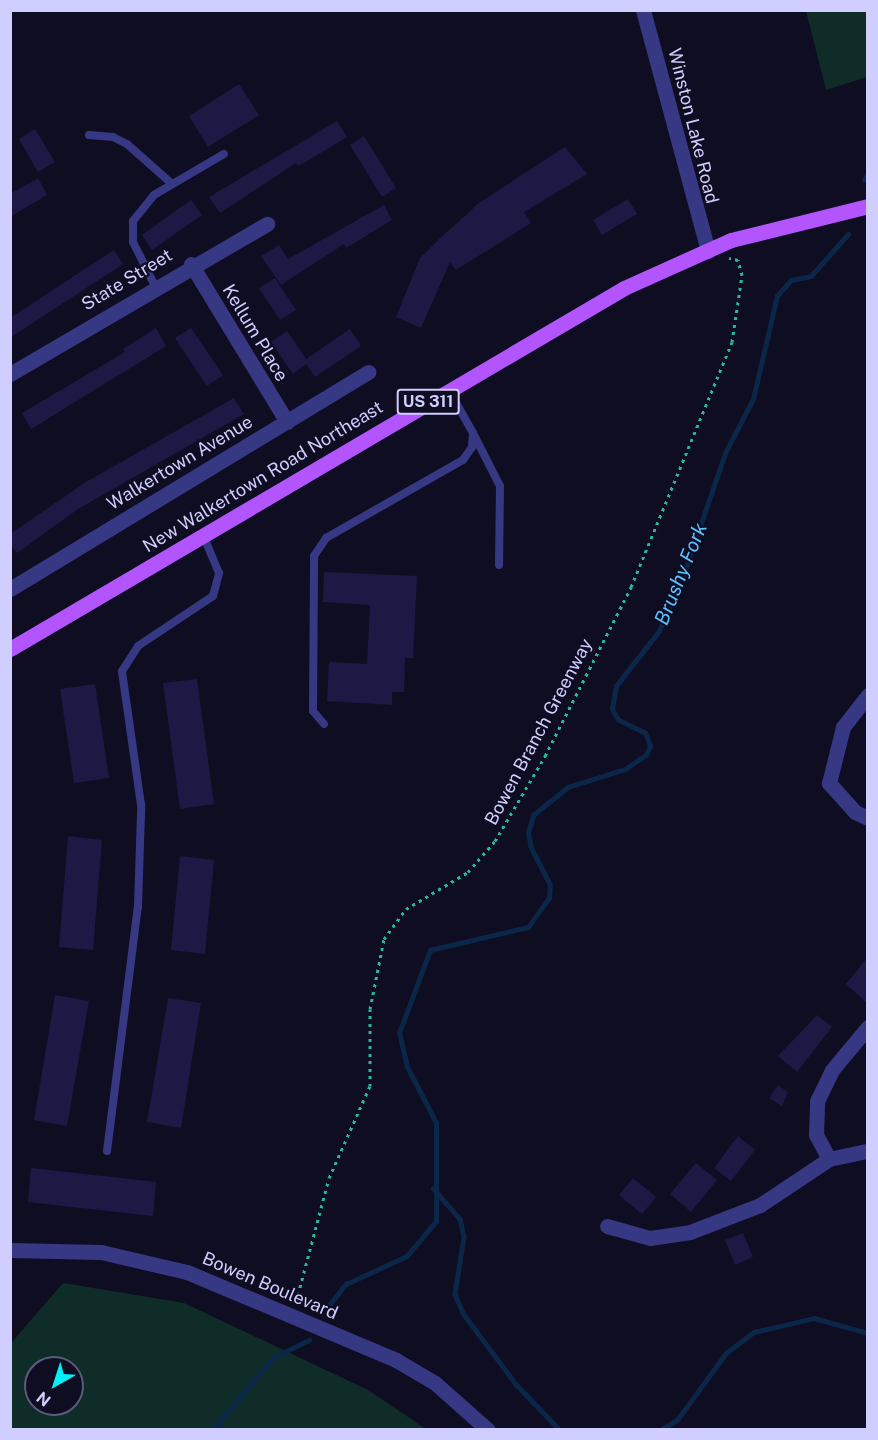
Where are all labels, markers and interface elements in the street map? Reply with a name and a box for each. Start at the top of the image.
street label: Winston Lake Road [663,46,723,206]
street label: State Street [78,244,176,316]
street label: Kellum Place [218,281,292,385]
road number: US 311 [396,389,460,415]
street label: New Walkertown Road Northeast [139,397,387,557]
street label: Walkertown Avenue [103,411,257,515]
water label: Brushy Fork [650,520,712,628]
street label: Bowen Branch Greenway [481,635,597,829]
street label: Bowen Boulevard [199,1248,341,1324]
north arrow [24,1356,84,1416]
text: N [33,1388,54,1410]

